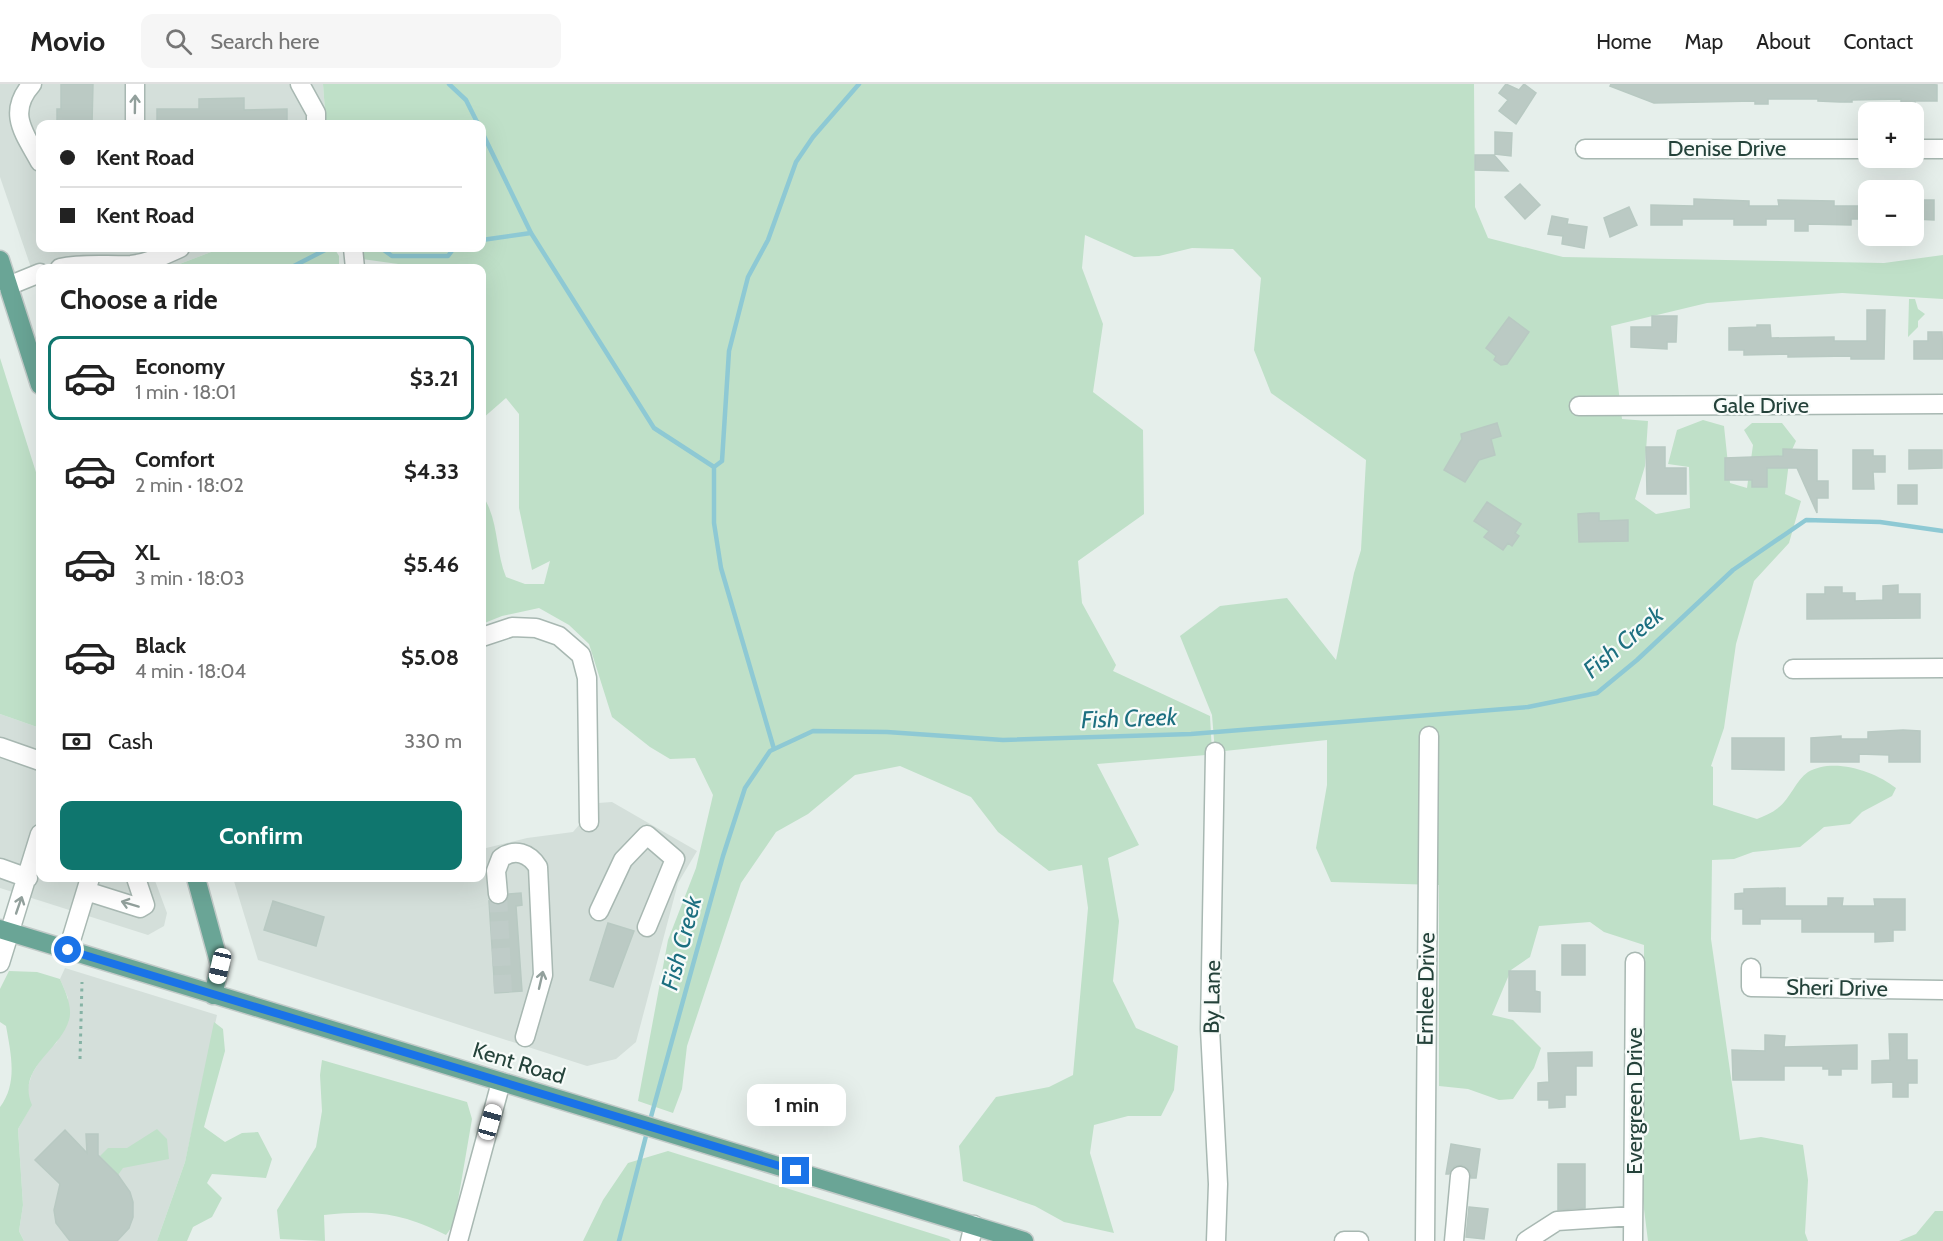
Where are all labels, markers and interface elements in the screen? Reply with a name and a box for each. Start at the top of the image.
search box [141,14,561,68]
text: Movio [30,24,105,58]
icon: search [162,25,195,58]
text: Search here [210,28,320,55]
text: Home [1596,29,1652,54]
text: Map [1685,29,1723,54]
text: About [1756,29,1810,54]
text: Contact [1843,29,1913,54]
one-way arrow [129,95,141,115]
map controls [1858,102,1924,246]
button: + [1858,102,1924,168]
street label: Denise Drive [1668,135,1786,162]
text: Kent Road [96,144,194,171]
button: − [1858,180,1924,246]
text: Kent Road [96,202,194,229]
text: Choose a ride [60,283,218,316]
icon: car [63,351,117,405]
text: Economy [135,353,225,380]
text: $3.21 [410,365,459,392]
text: 1 min · 18:01 [135,380,236,404]
street label: Gale Drive [1713,392,1809,419]
icon: car [63,444,117,498]
text: Comfort [135,446,214,473]
text: $4.33 [404,458,459,485]
text: 2 min · 18:02 [135,473,244,497]
icon: car [63,537,117,591]
text: XL [135,539,160,566]
text: $5.46 [404,551,459,578]
text: 3 min · 18:03 [135,566,245,590]
water label: Fish Creek [1577,600,1670,684]
icon: car [63,630,117,684]
text: Black [135,632,186,659]
text: $5.08 [401,644,459,671]
text: 4 min · 18:04 [135,659,246,683]
water label: Fish Creek [1081,702,1178,734]
icon: cash [60,725,93,758]
text: Cash [108,728,153,755]
text: 330 m [404,729,462,753]
button: Confirm [60,801,462,870]
water label: Fish Creek [655,892,708,993]
one-way arrow [15,896,26,915]
one-way arrow [121,898,140,909]
street label: Ernlee Drive [1412,932,1440,1046]
route start [54,936,81,963]
car [207,946,233,986]
street label: By Lane [1198,960,1226,1034]
one-way arrow [536,971,548,990]
street label: Sheri Drive [1786,974,1888,1002]
street label: Evergreen Drive [1621,1027,1648,1175]
street label: Kent Road [470,1036,568,1090]
callout: 1 min [746,1084,846,1126]
text: 1 min [774,1093,819,1117]
car [476,1102,504,1142]
route end [782,1157,809,1184]

